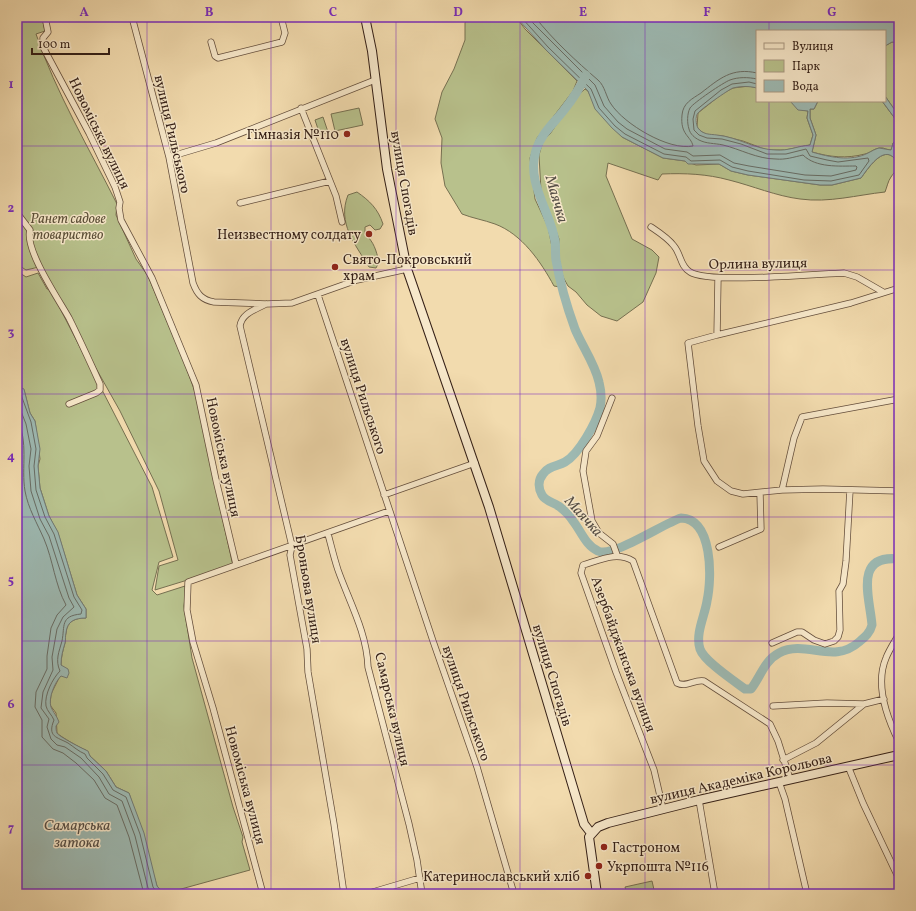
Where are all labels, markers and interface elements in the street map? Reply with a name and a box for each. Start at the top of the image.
text: A [79,4,89,22]
text: B [205,4,214,22]
text: C [329,4,337,22]
text: D [453,4,463,22]
text: E [579,4,587,22]
text: F [703,4,711,22]
text: G [827,4,837,22]
scale bar [32,30,109,56]
legend [756,30,886,102]
text: 100 m [38,37,71,53]
text: Вулиця [792,39,833,55]
text: Парк [792,59,820,75]
street label: вулиця Рильського [149,73,194,195]
street label: Новоміська вулиця [63,75,134,193]
text: 1 [8,76,14,94]
text: Вода [792,79,819,95]
place label: Гімназія №110 [246,126,339,145]
marker: Гімназія №110 [342,129,352,139]
street label: вулиця Спогадів [385,130,422,237]
water label: Маячка [539,172,572,226]
text: 2 [8,200,15,218]
park label: Ранет садове товариство [30,210,106,245]
place label: Неизвестному солдату [217,226,361,245]
marker: Неизвестному солдату [364,229,374,239]
place label: Свято-Покровський храм [343,251,472,286]
street label: Орлина вулиця [709,254,807,275]
marker: Свято-Покровський храм [330,262,340,272]
text: 3 [8,324,15,342]
street label: вулиця Рильського [335,336,390,457]
street label: Новоміська вулиця [201,396,245,519]
text: 4 [7,448,15,466]
water label: Маячка [558,491,607,542]
street label: Броньова вулиця [290,534,325,645]
text: 5 [8,572,14,590]
street label: Азербайджанська вулиця [586,574,660,735]
street label: вулиця Спогадів [527,622,576,729]
street label: вулиця Рильського [437,643,494,764]
street label: Самарська вулиця [369,650,414,768]
text: 6 [7,696,15,714]
street label: Новоміська вулиця [220,724,270,847]
street label: вулиця Академіка Корольова [648,749,834,810]
water label: Самарська затока [44,816,110,854]
text: 7 [8,820,14,838]
place label: Гастроном [612,839,681,858]
marker: Гастроном [599,842,609,852]
place label: Укрпошта №116 [607,858,709,877]
marker: Укрпошта №116 [594,861,604,871]
place label: Катеринославський хліб [423,868,580,887]
marker: Катеринославський хліб [583,871,593,881]

